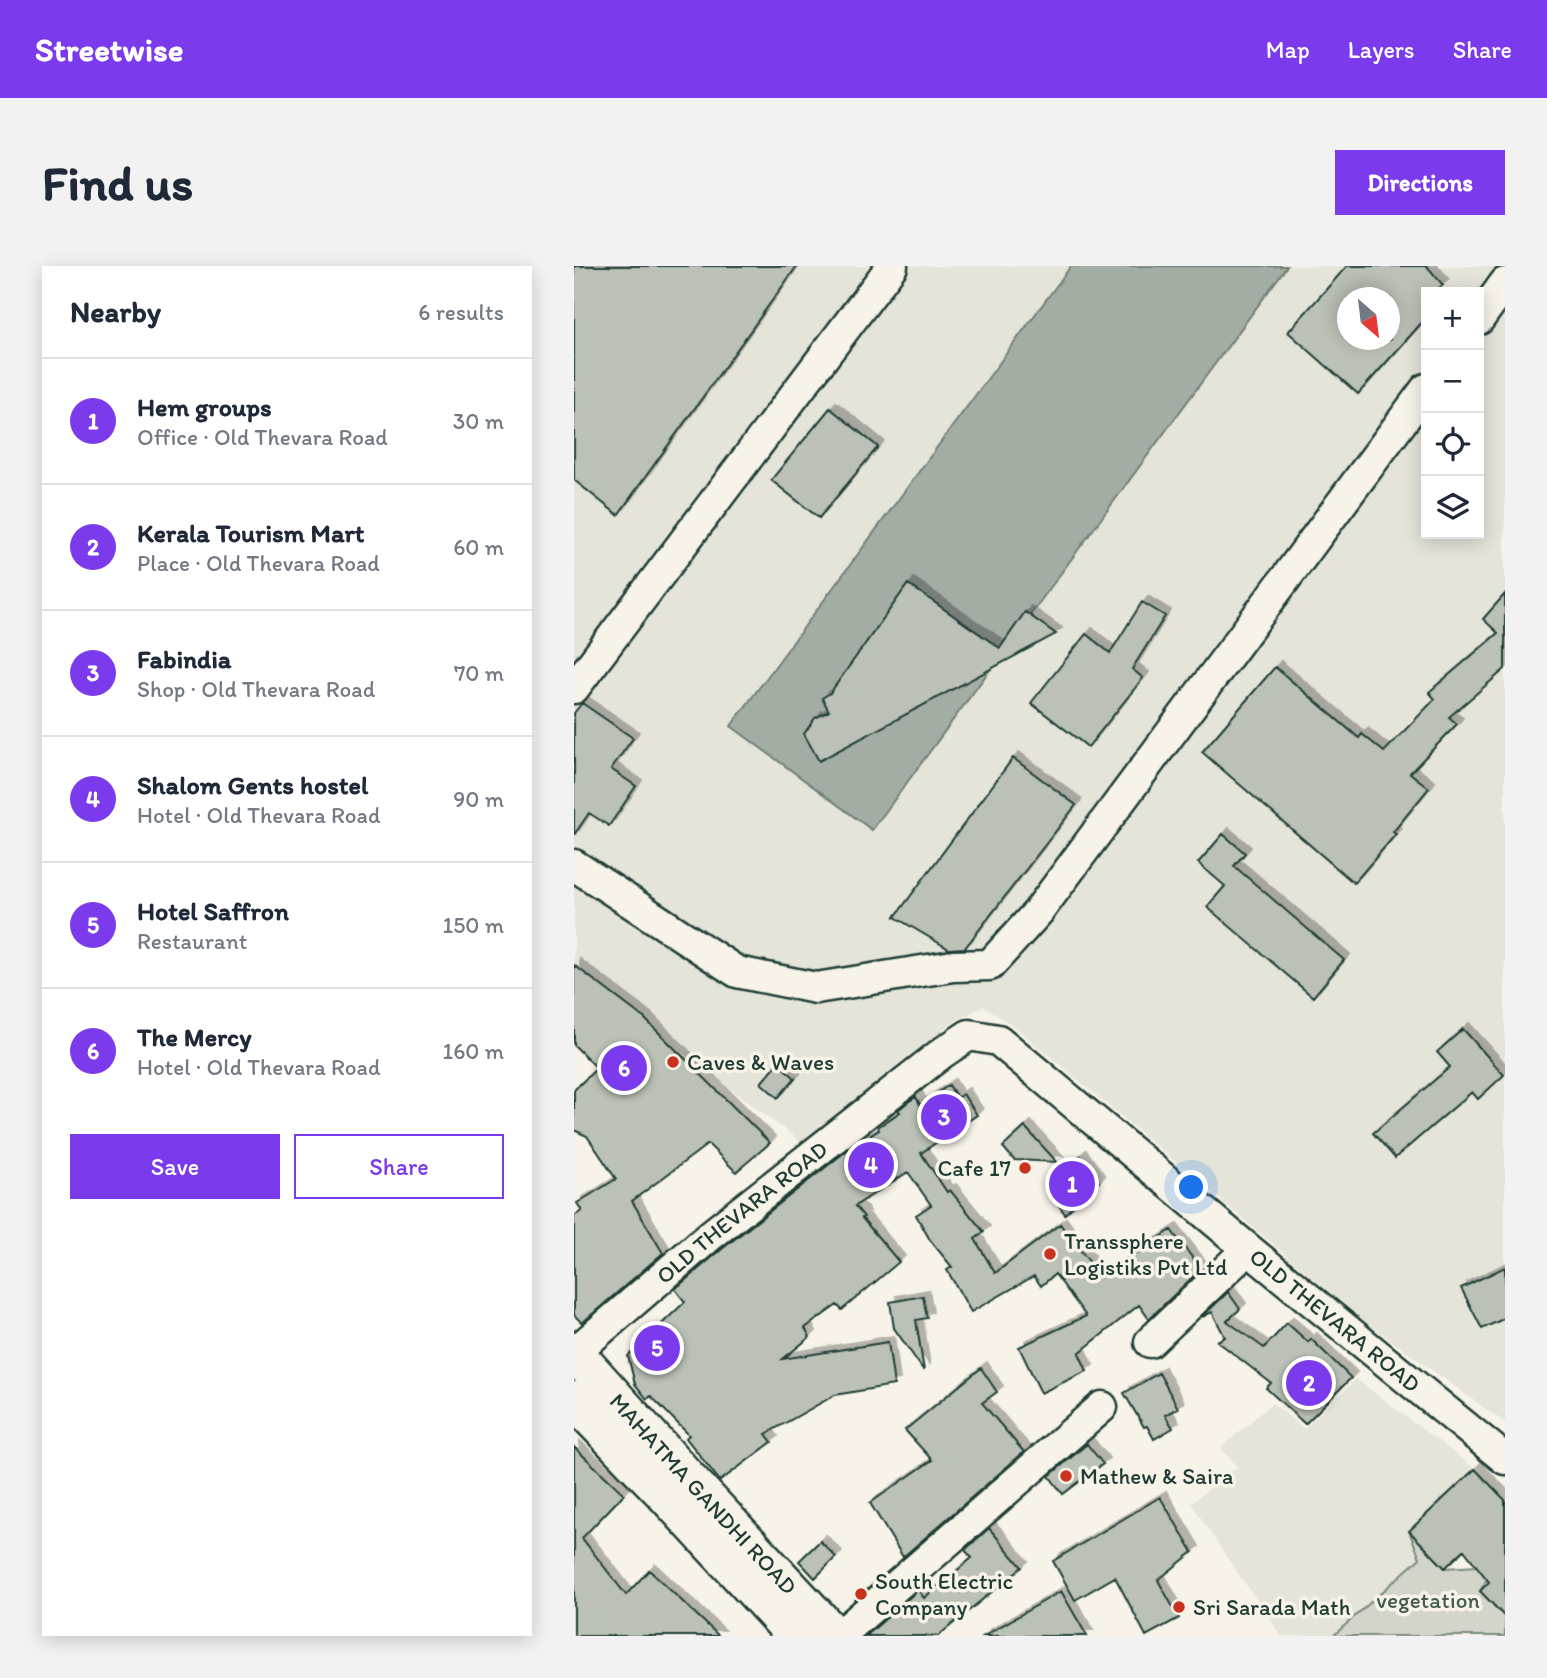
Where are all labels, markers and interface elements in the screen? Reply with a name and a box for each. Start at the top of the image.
text: Streetwise [35,30,184,69]
text: Map [1266,35,1310,64]
text: Layers [1348,35,1415,64]
text: Share [1453,35,1512,64]
button: Directions [1335,150,1505,215]
text: Find us [42,153,193,212]
north arrow [1337,287,1400,350]
map controls [1421,287,1484,539]
button: + [1421,287,1484,350]
text: Nearby [70,293,161,330]
text: 6 results [418,298,504,326]
button: − [1421,350,1484,413]
text: Hem groups [137,391,272,423]
text: 1 [88,407,98,435]
text: 30 m [453,407,504,435]
button: locate [1421,413,1484,476]
text: Office · Old Thevara Road [137,423,388,451]
button: layers [1421,476,1484,539]
text: Kerala Tourism Mart [137,517,365,549]
text: 2 [87,533,99,561]
text: 60 m [453,533,504,561]
text: Place · Old Thevara Road [137,549,380,577]
text: Fabindia [137,643,231,675]
text: 3 [87,659,99,687]
text: 70 m [454,659,504,687]
text: Shop · Old Thevara Road [137,675,375,703]
text: Shalom Gents hostel [137,769,368,801]
text: 4 [86,785,100,813]
text: 90 m [453,785,504,813]
text: Hotel · Old Thevara Road [137,801,380,829]
text: Hotel Saffron [137,895,289,927]
text: 5 [87,911,99,939]
text: 150 m [443,911,504,939]
text: Restaurant [137,927,247,955]
text: The Mercy [137,1021,251,1053]
text: 6 [87,1037,99,1065]
text: 160 m [442,1037,504,1065]
pin: 6 [601,1042,647,1094]
place label: Caves & Waves [687,1048,834,1076]
text: Hotel · Old Thevara Road [137,1053,380,1081]
marker: Caves & Waves [665,1054,681,1070]
pin: 3 [921,1091,967,1143]
button: Save [70,1134,280,1199]
button: Share [294,1134,504,1199]
street label: OLD THEVARA ROAD [650,1135,833,1290]
pin: 4 [848,1139,894,1191]
place label: Cafe 17 [938,1154,1011,1182]
pin: 1 [1049,1158,1095,1210]
marker: Cafe 17 [1017,1160,1033,1176]
your location [1174,1170,1208,1204]
place label: Transsphere Logistiks Pvt Ltd [1064,1227,1228,1281]
street label: OLD THEVARA ROAD [1244,1242,1426,1398]
marker: Transsphere Logistiks Pvt Ltd [1042,1246,1058,1262]
pin: 5 [634,1322,680,1374]
pin: 2 [1286,1357,1332,1409]
street label: MAHATMA GANDHI ROAD [604,1387,803,1600]
place label: Mathew & Saira [1080,1462,1233,1490]
marker: Mathew & Saira [1058,1468,1074,1484]
place label: South Electric Company [875,1567,1014,1621]
marker: South Electric Company [853,1586,869,1602]
park label: vegetation [1376,1586,1480,1614]
place label: Sri Sarada Math [1193,1593,1351,1621]
marker: Sri Sarada Math [1171,1599,1187,1615]

